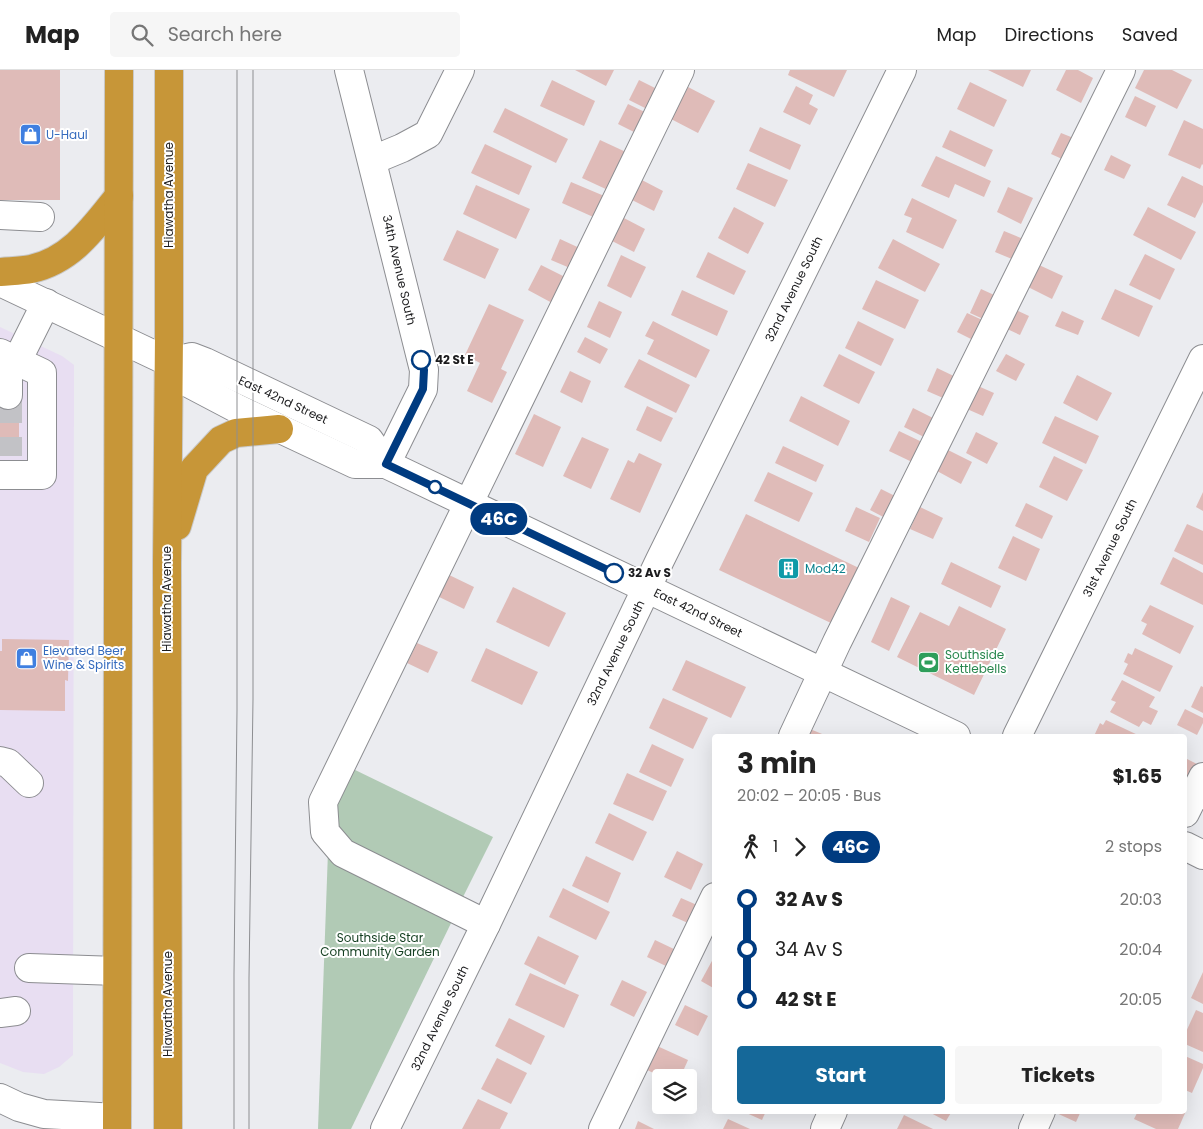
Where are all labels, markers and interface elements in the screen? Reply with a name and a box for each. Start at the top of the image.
search box [110,12,460,57]
text: Map [25,18,80,51]
icon: search [128,21,156,49]
text: Search here [168,21,282,48]
text: Map [937,22,976,47]
text: Directions [1004,22,1094,47]
text: Saved [1122,22,1178,47]
shop icon: U-Haul [18,123,42,147]
place label: U-Haul [46,126,88,143]
street label: Hiawatha Avenue [160,142,177,248]
street label: 34th Avenue South [379,213,420,327]
street label: 32nd Avenue South [761,233,827,344]
marker: 42 St E [411,350,431,370]
place label: 42 St E [435,351,474,368]
street label: East 42nd Street [236,371,331,428]
unlabelled marker [428,480,442,494]
street label: 31st Avenue South [1078,496,1141,600]
line badge: 46C [470,503,528,535]
text: 46C [480,506,518,531]
street label: Hiawatha Avenue [158,546,175,652]
building icon: Mod42 [777,557,801,581]
place label: Mod42 [805,560,846,577]
marker: 32 Av S [604,563,624,583]
place label: 32 Av S [628,564,671,581]
street label: East 42nd Street [651,584,745,641]
street label: 32nd Avenue South [583,597,649,708]
place label: Elevated Beer Wine & Spirits [43,642,125,673]
shop icon: Elevated Beer Wine & Spirits [15,646,39,670]
place label: Southside Kettlebells [945,646,1006,677]
sports icon: Southside Kettlebells [917,650,941,674]
text: 3 min [737,744,817,783]
text: $1.65 [1113,763,1162,790]
text: 20:02 – 20:05 · Bus [737,784,881,807]
icon: walk [737,833,765,861]
icon: forward [786,833,814,861]
text: 46C [832,834,870,859]
text: 1 [773,835,778,858]
text: 2 stops [1105,835,1162,858]
text: 32 Av S [775,886,843,913]
text: 20:03 [1120,888,1162,911]
park label: Southside Star Community Garden [320,929,440,960]
text: 34 Av S [775,936,843,963]
text: 20:04 [1119,938,1162,961]
street label: Hiawatha Avenue [159,951,176,1057]
street label: 32nd Avenue South [407,962,473,1073]
text: 42 St E [775,986,836,1013]
text: 20:05 [1119,988,1162,1011]
button: Start [737,1046,945,1104]
button: Tickets [955,1046,1162,1104]
map controls [652,1069,697,1114]
button: layers [652,1069,697,1114]

